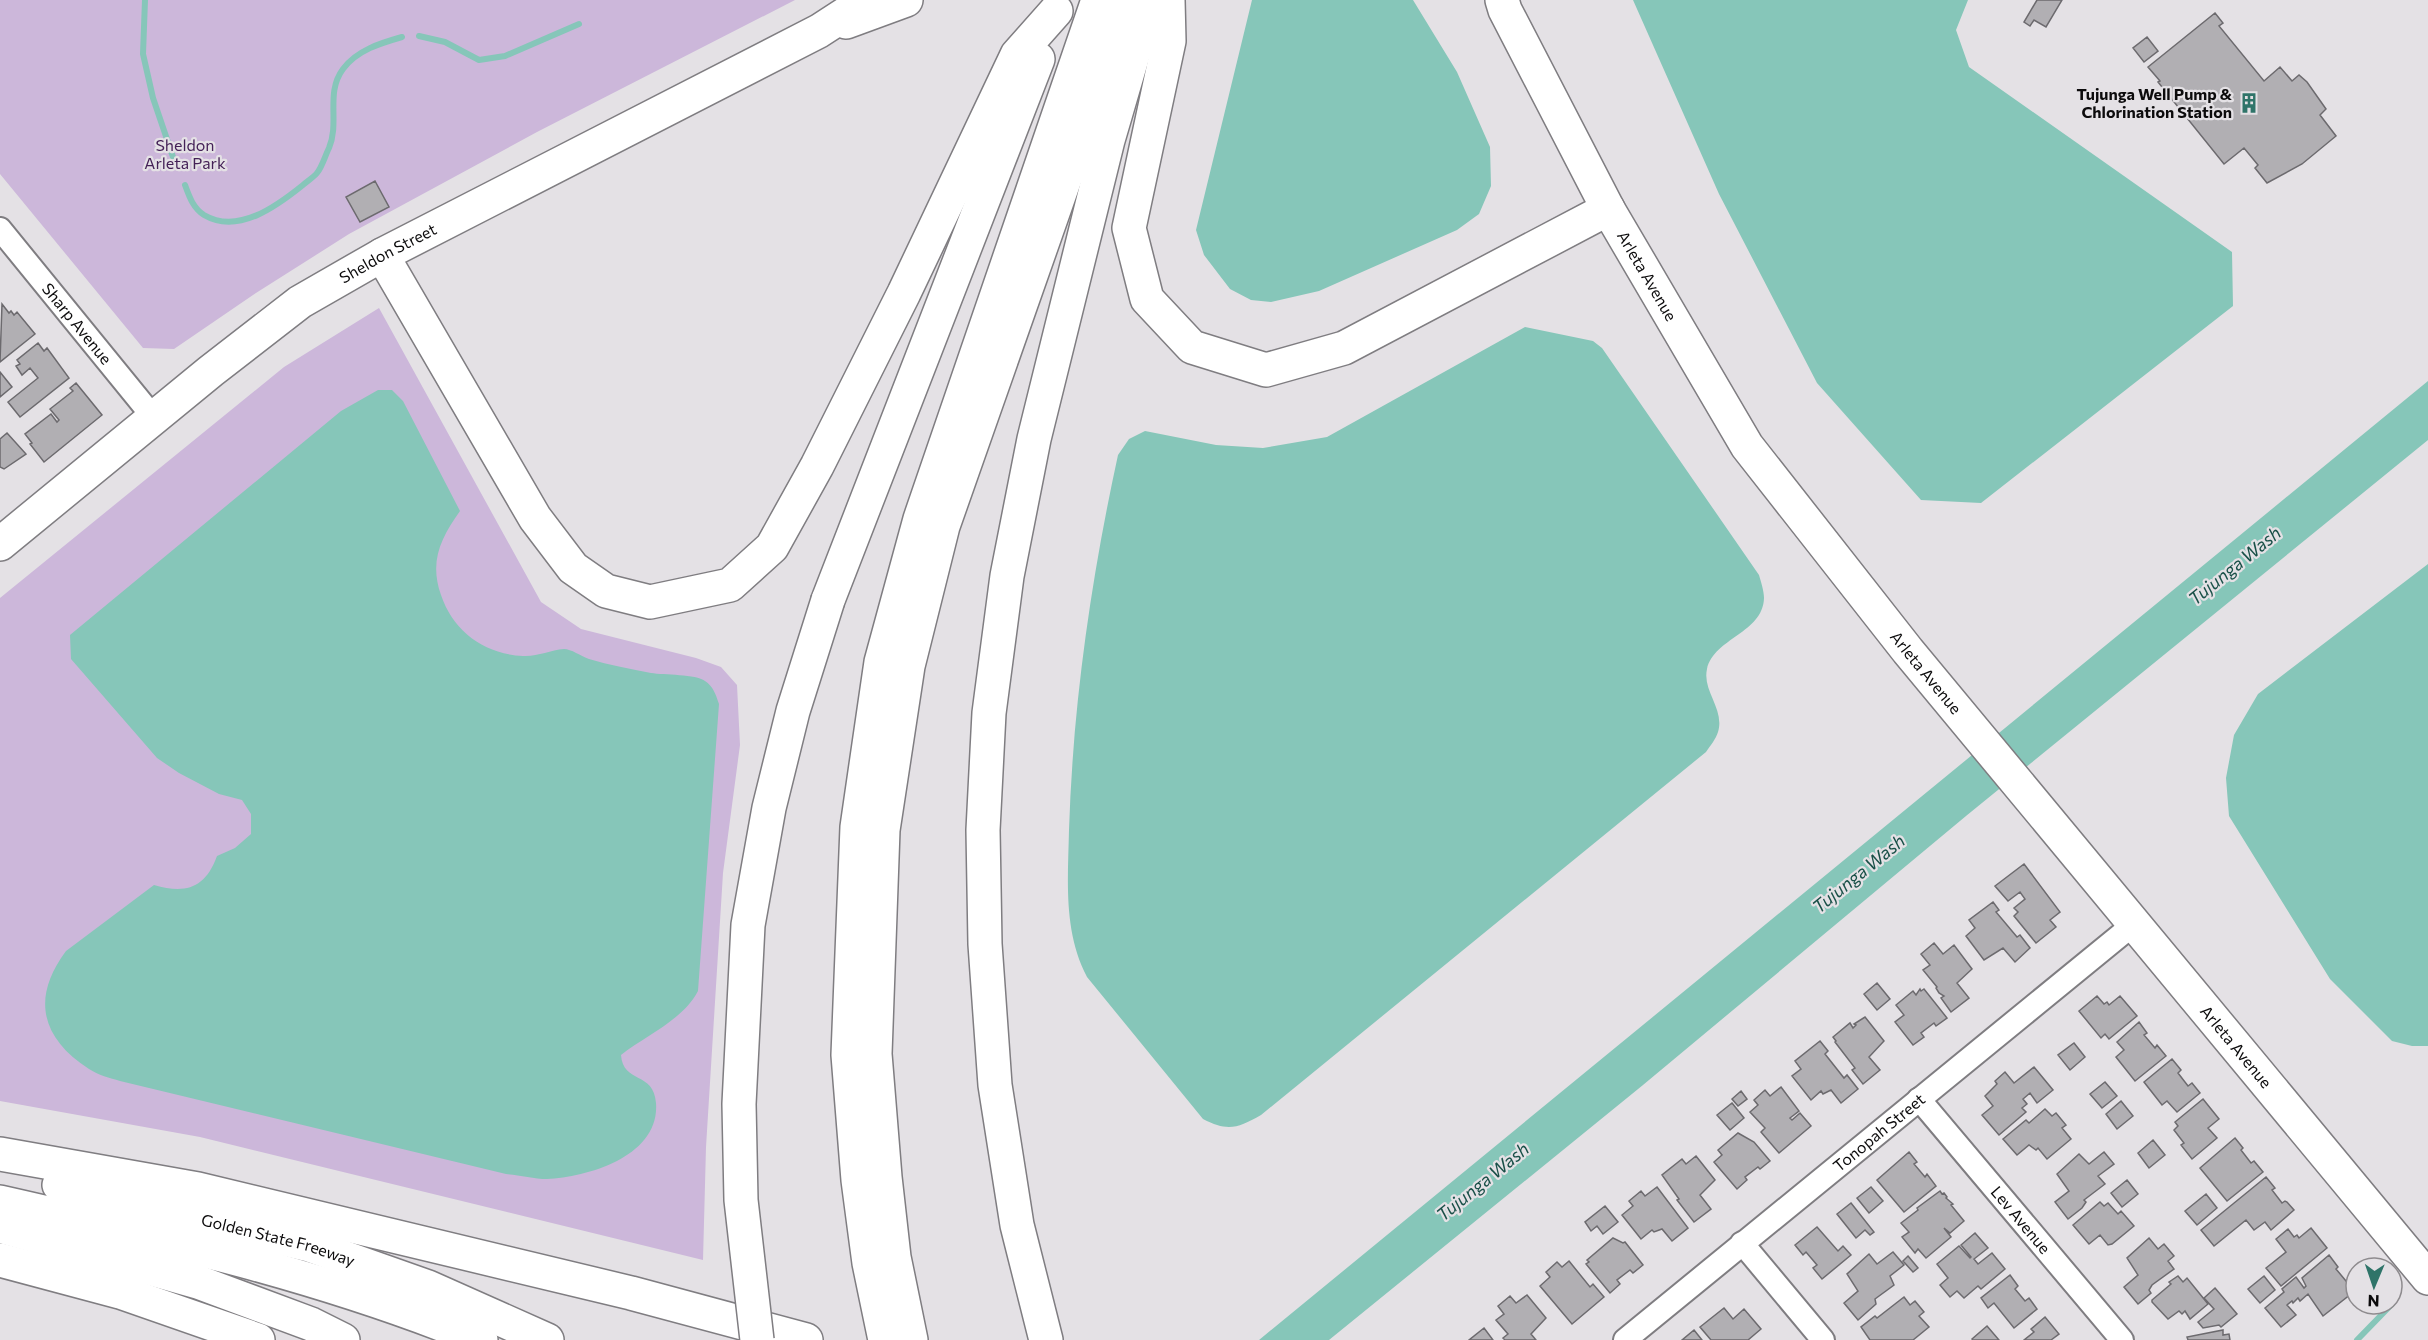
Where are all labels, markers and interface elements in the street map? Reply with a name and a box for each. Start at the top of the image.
place label: Tujunga Well Pump & Chlorination Station [2076,84,2233,121]
building icon: Tujunga Well Pump & Chlorination Station [2237,91,2261,115]
park label: Sheldon Arleta Park [144,135,226,172]
street label: Sheldon Street [336,219,440,287]
street label: Arleta Avenue [1614,227,1681,324]
street label: Sharp Avenue [39,279,116,368]
water label: Tujunga Wash [2184,521,2285,609]
street label: Arleta Avenue [1887,627,1966,717]
water label: Tujunga Wash [1808,829,1909,917]
street label: Arleta Avenue [2197,1001,2276,1091]
street label: Tonopah Street [1829,1089,1929,1175]
water label: Tujunga Wash [1432,1137,1533,1225]
street label: Lev Avenue [1987,1182,2055,1257]
street label: Golden State Freeway [200,1210,358,1269]
north arrow [2344,1256,2404,1316]
text: N [2367,1292,2380,1311]

